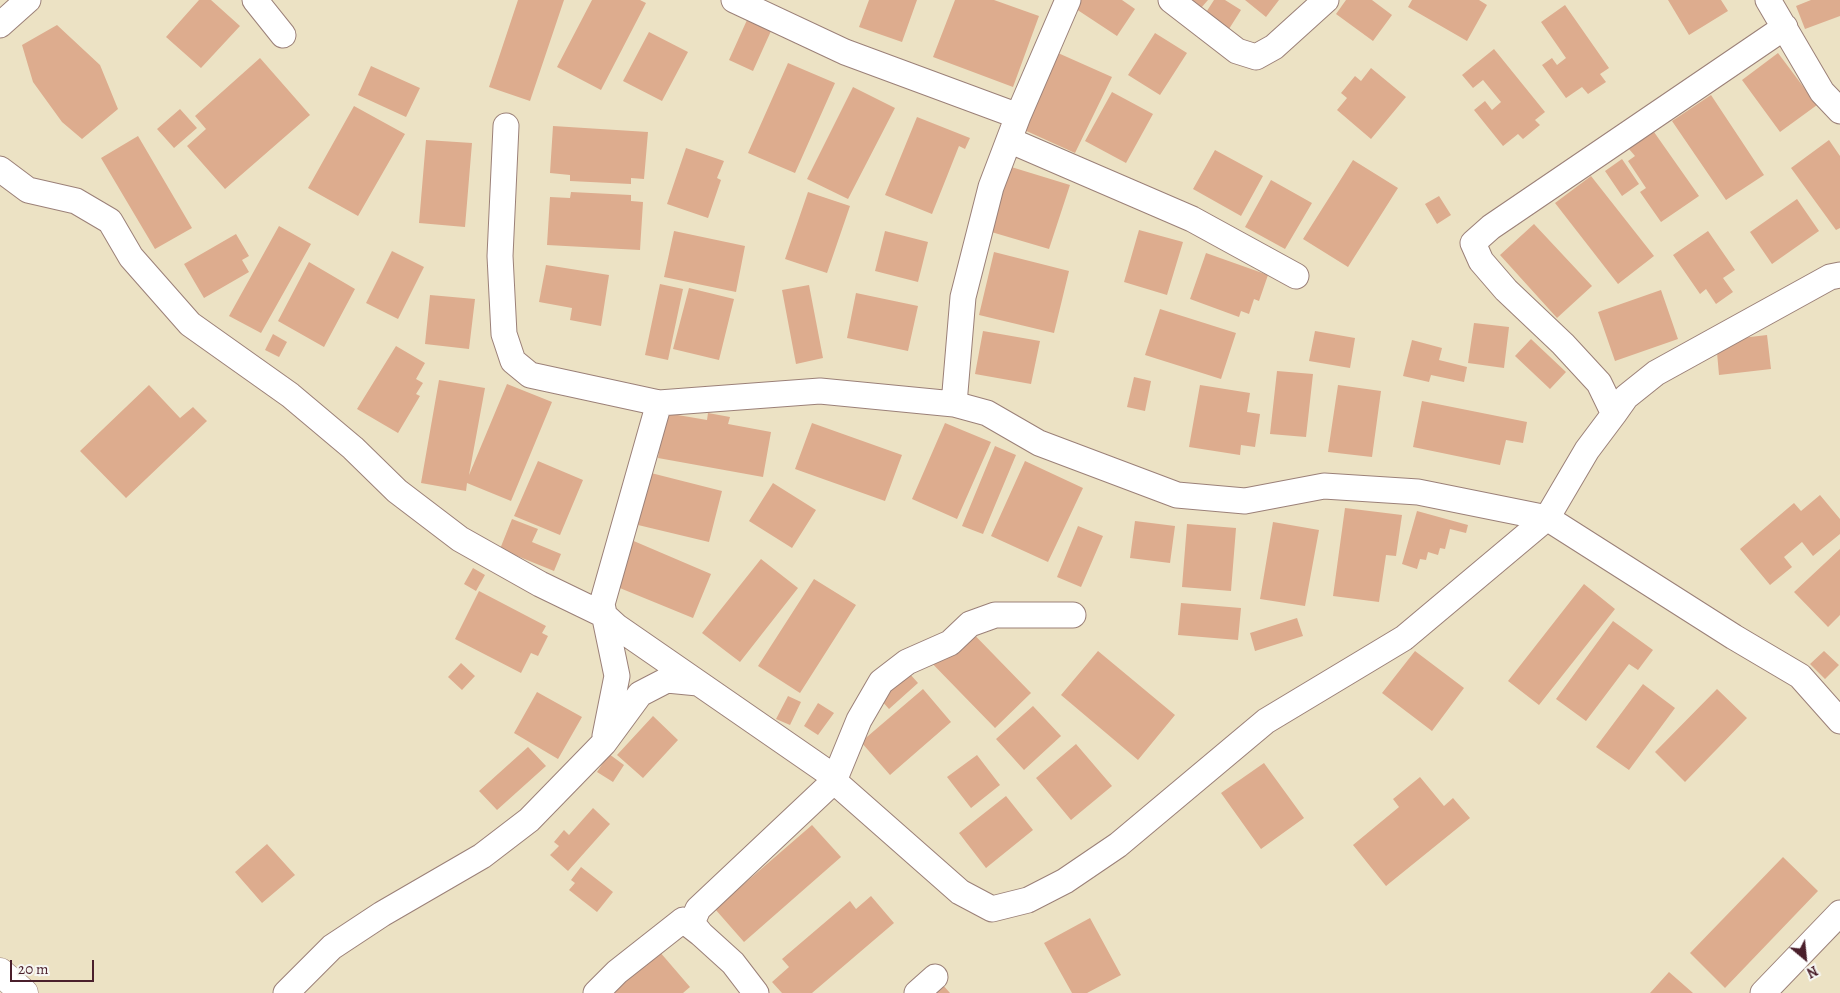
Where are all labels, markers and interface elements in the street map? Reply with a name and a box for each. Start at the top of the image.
north arrow [1780,933,1830,983]
scale bar [12,950,96,982]
text: 20 m [18,959,49,979]
text: N [1803,961,1821,982]

